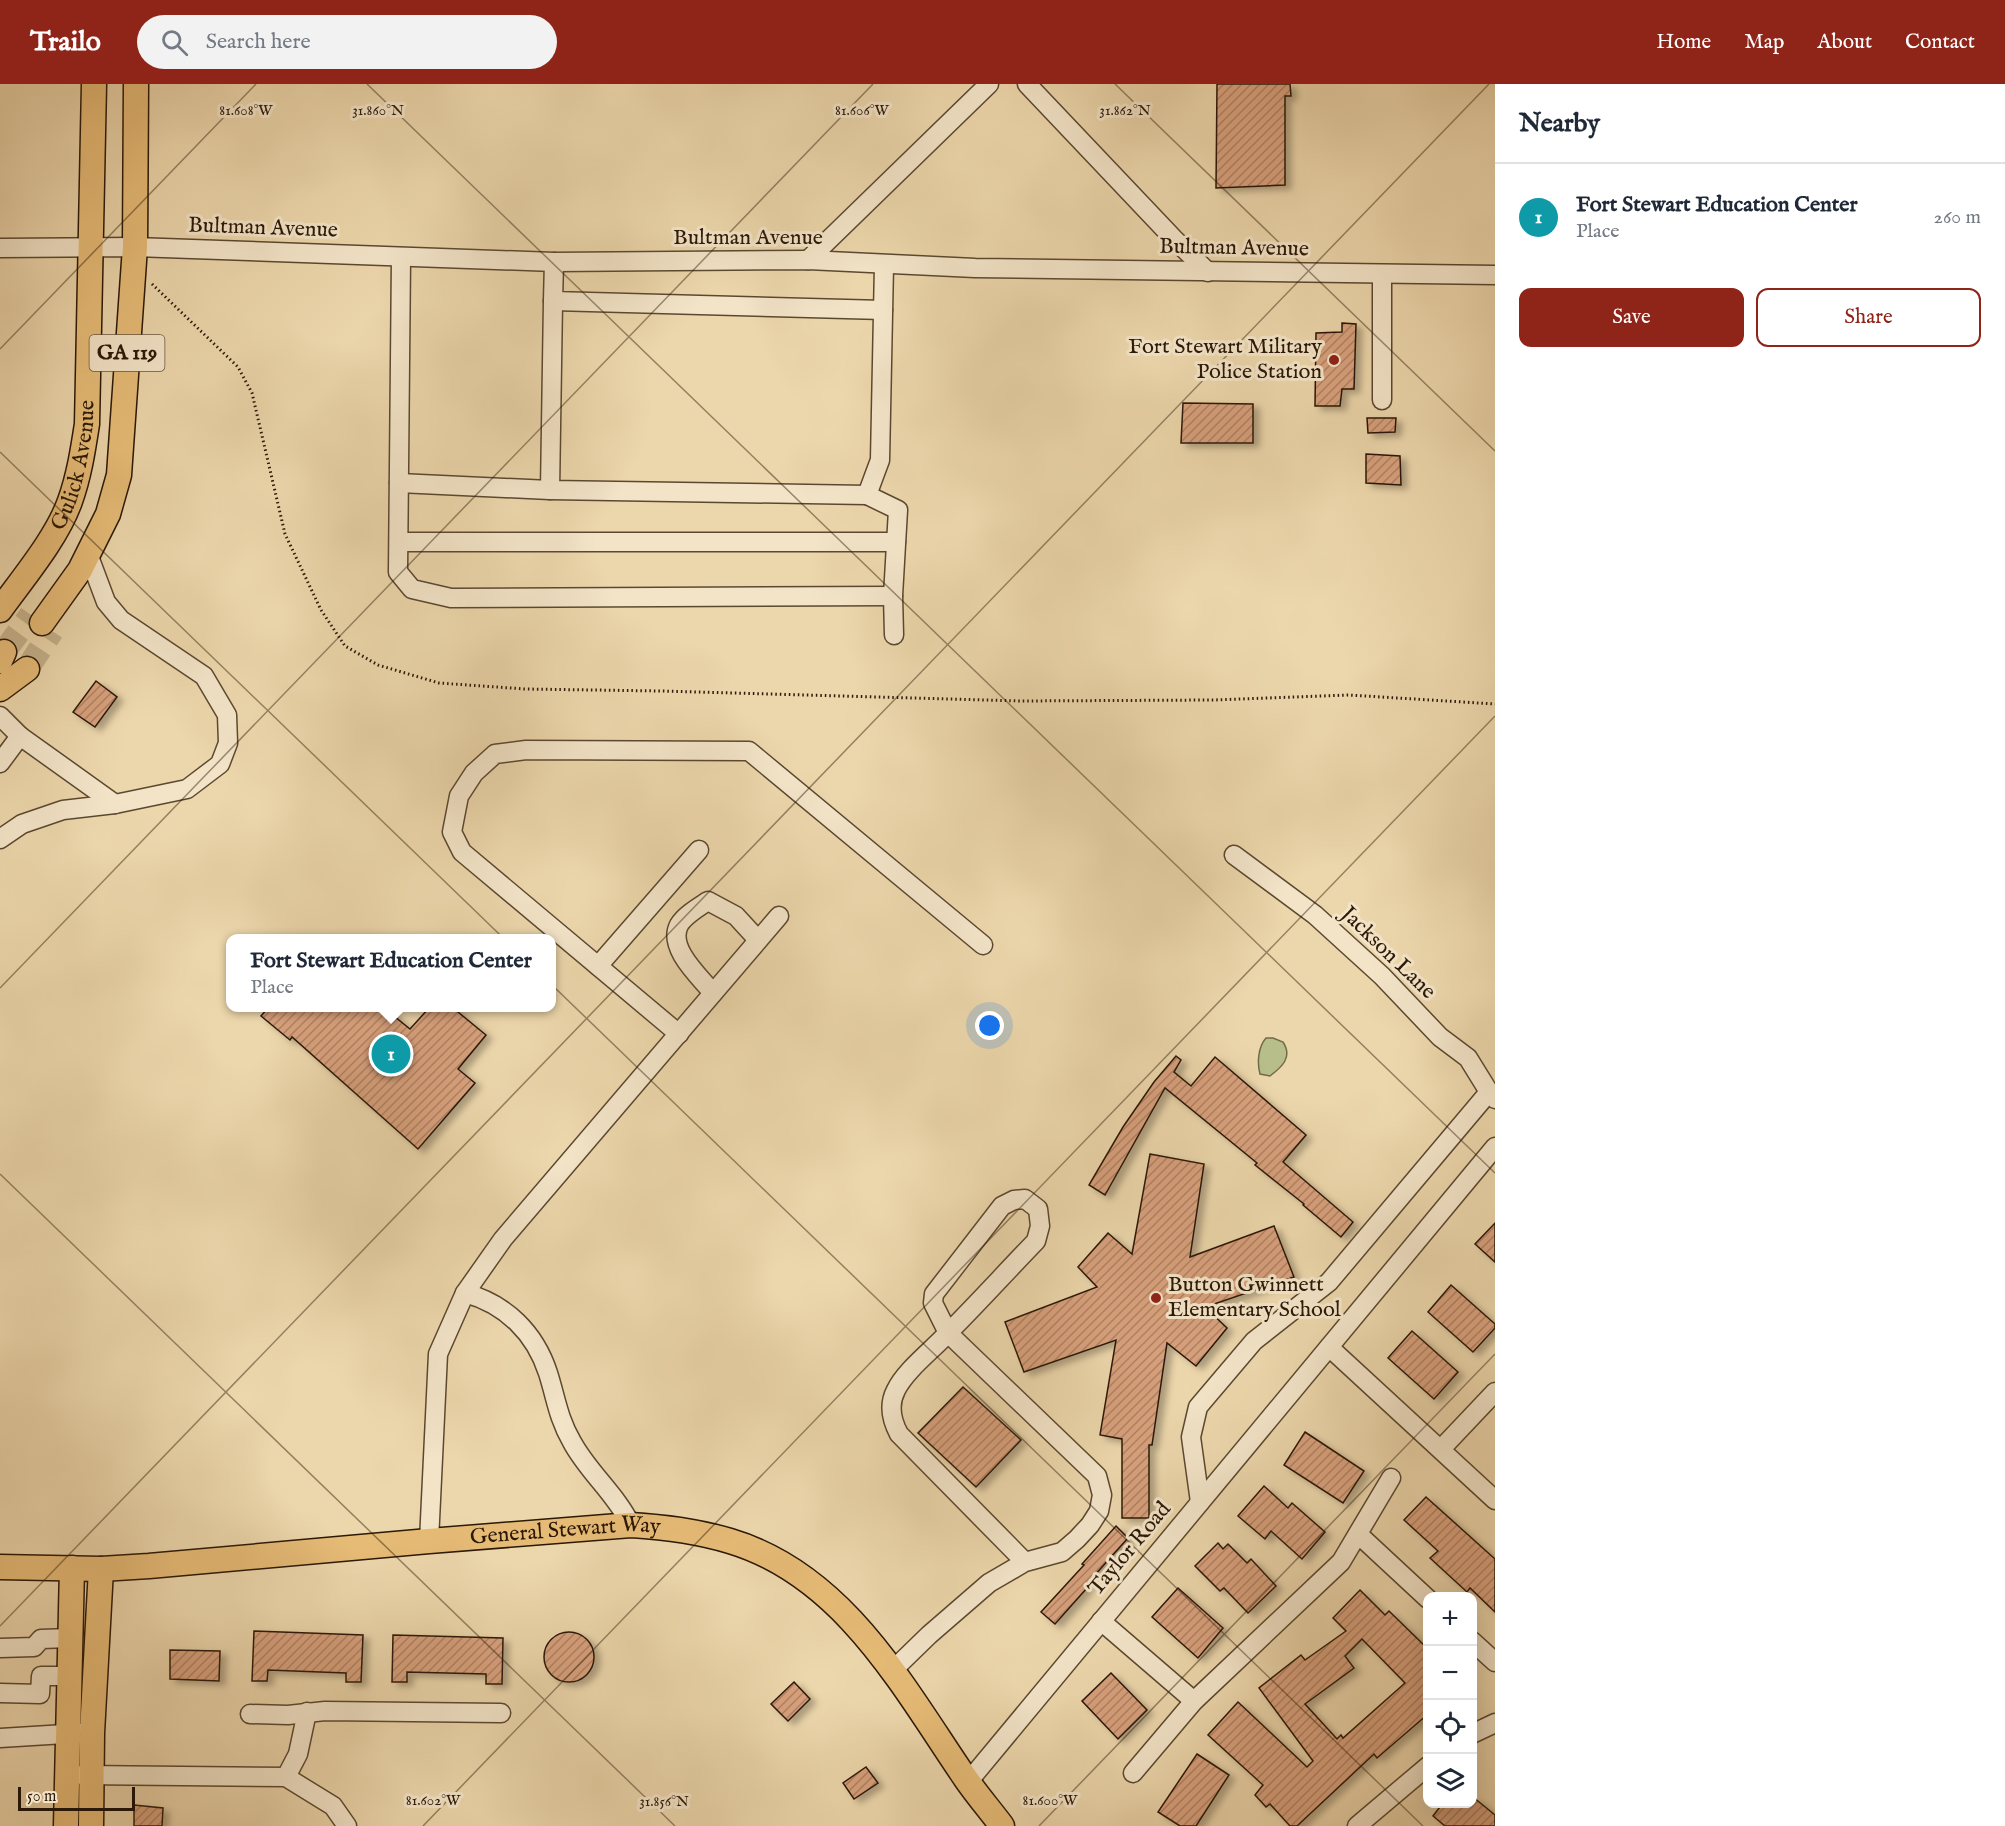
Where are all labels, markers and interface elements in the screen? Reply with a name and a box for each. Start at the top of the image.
search box [137,15,557,69]
text: Trailo [30,25,101,60]
icon: search [158,26,191,59]
text: Search here [206,28,311,56]
text: Home [1656,29,1711,56]
text: Map [1744,29,1784,56]
text: About [1817,29,1872,56]
text: Contact [1905,29,1975,56]
text: 81.608°W [219,101,273,120]
text: 31.860°N [352,101,404,120]
text: 81.606°W [835,101,890,120]
text: 31.862°N [1099,101,1151,120]
text: Nearby [1519,107,1600,140]
text: Fort Stewart Education Center [1576,191,1857,219]
text: 1 [1535,205,1542,230]
text: 260 m [1934,205,1981,230]
street label: Bultman Avenue [188,211,338,245]
text: Place [1576,219,1619,244]
street label: Bultman Avenue [673,224,823,252]
street label: Bultman Avenue [1159,233,1309,263]
button: Save [1519,288,1744,347]
button: Share [1756,288,1981,347]
place label: Fort Stewart Military Police Station [1128,333,1322,386]
road number: GA 119 [90,335,164,371]
marker: Fort Stewart Military Police Station [1327,353,1341,367]
street label: Gulick Avenue [45,400,101,536]
street label: Jackson Lane [1332,898,1442,1005]
popup [226,934,556,1012]
text: Fort Stewart Education Center [250,947,532,975]
text: Place [250,975,294,1000]
your location [975,1011,1004,1040]
pin: 1 [372,1032,410,1076]
place label: Button Gwinnett Elementary School [1168,1271,1341,1324]
marker: Button Gwinnett Elementary School [1149,1291,1163,1305]
street label: Taylor Road [1082,1496,1178,1602]
street label: General Stewart Way [469,1510,662,1552]
map controls [1423,1592,1477,1808]
button: + [1423,1592,1477,1646]
button: − [1423,1646,1477,1700]
button: locate [1423,1700,1477,1754]
button: layers [1423,1754,1477,1808]
scale bar [18,1784,135,1812]
text: 50 m [27,1787,56,1807]
text: 81.602°W [406,1791,461,1810]
text: 81.600°W [1023,1791,1078,1810]
text: 31.856°N [639,1792,689,1811]

